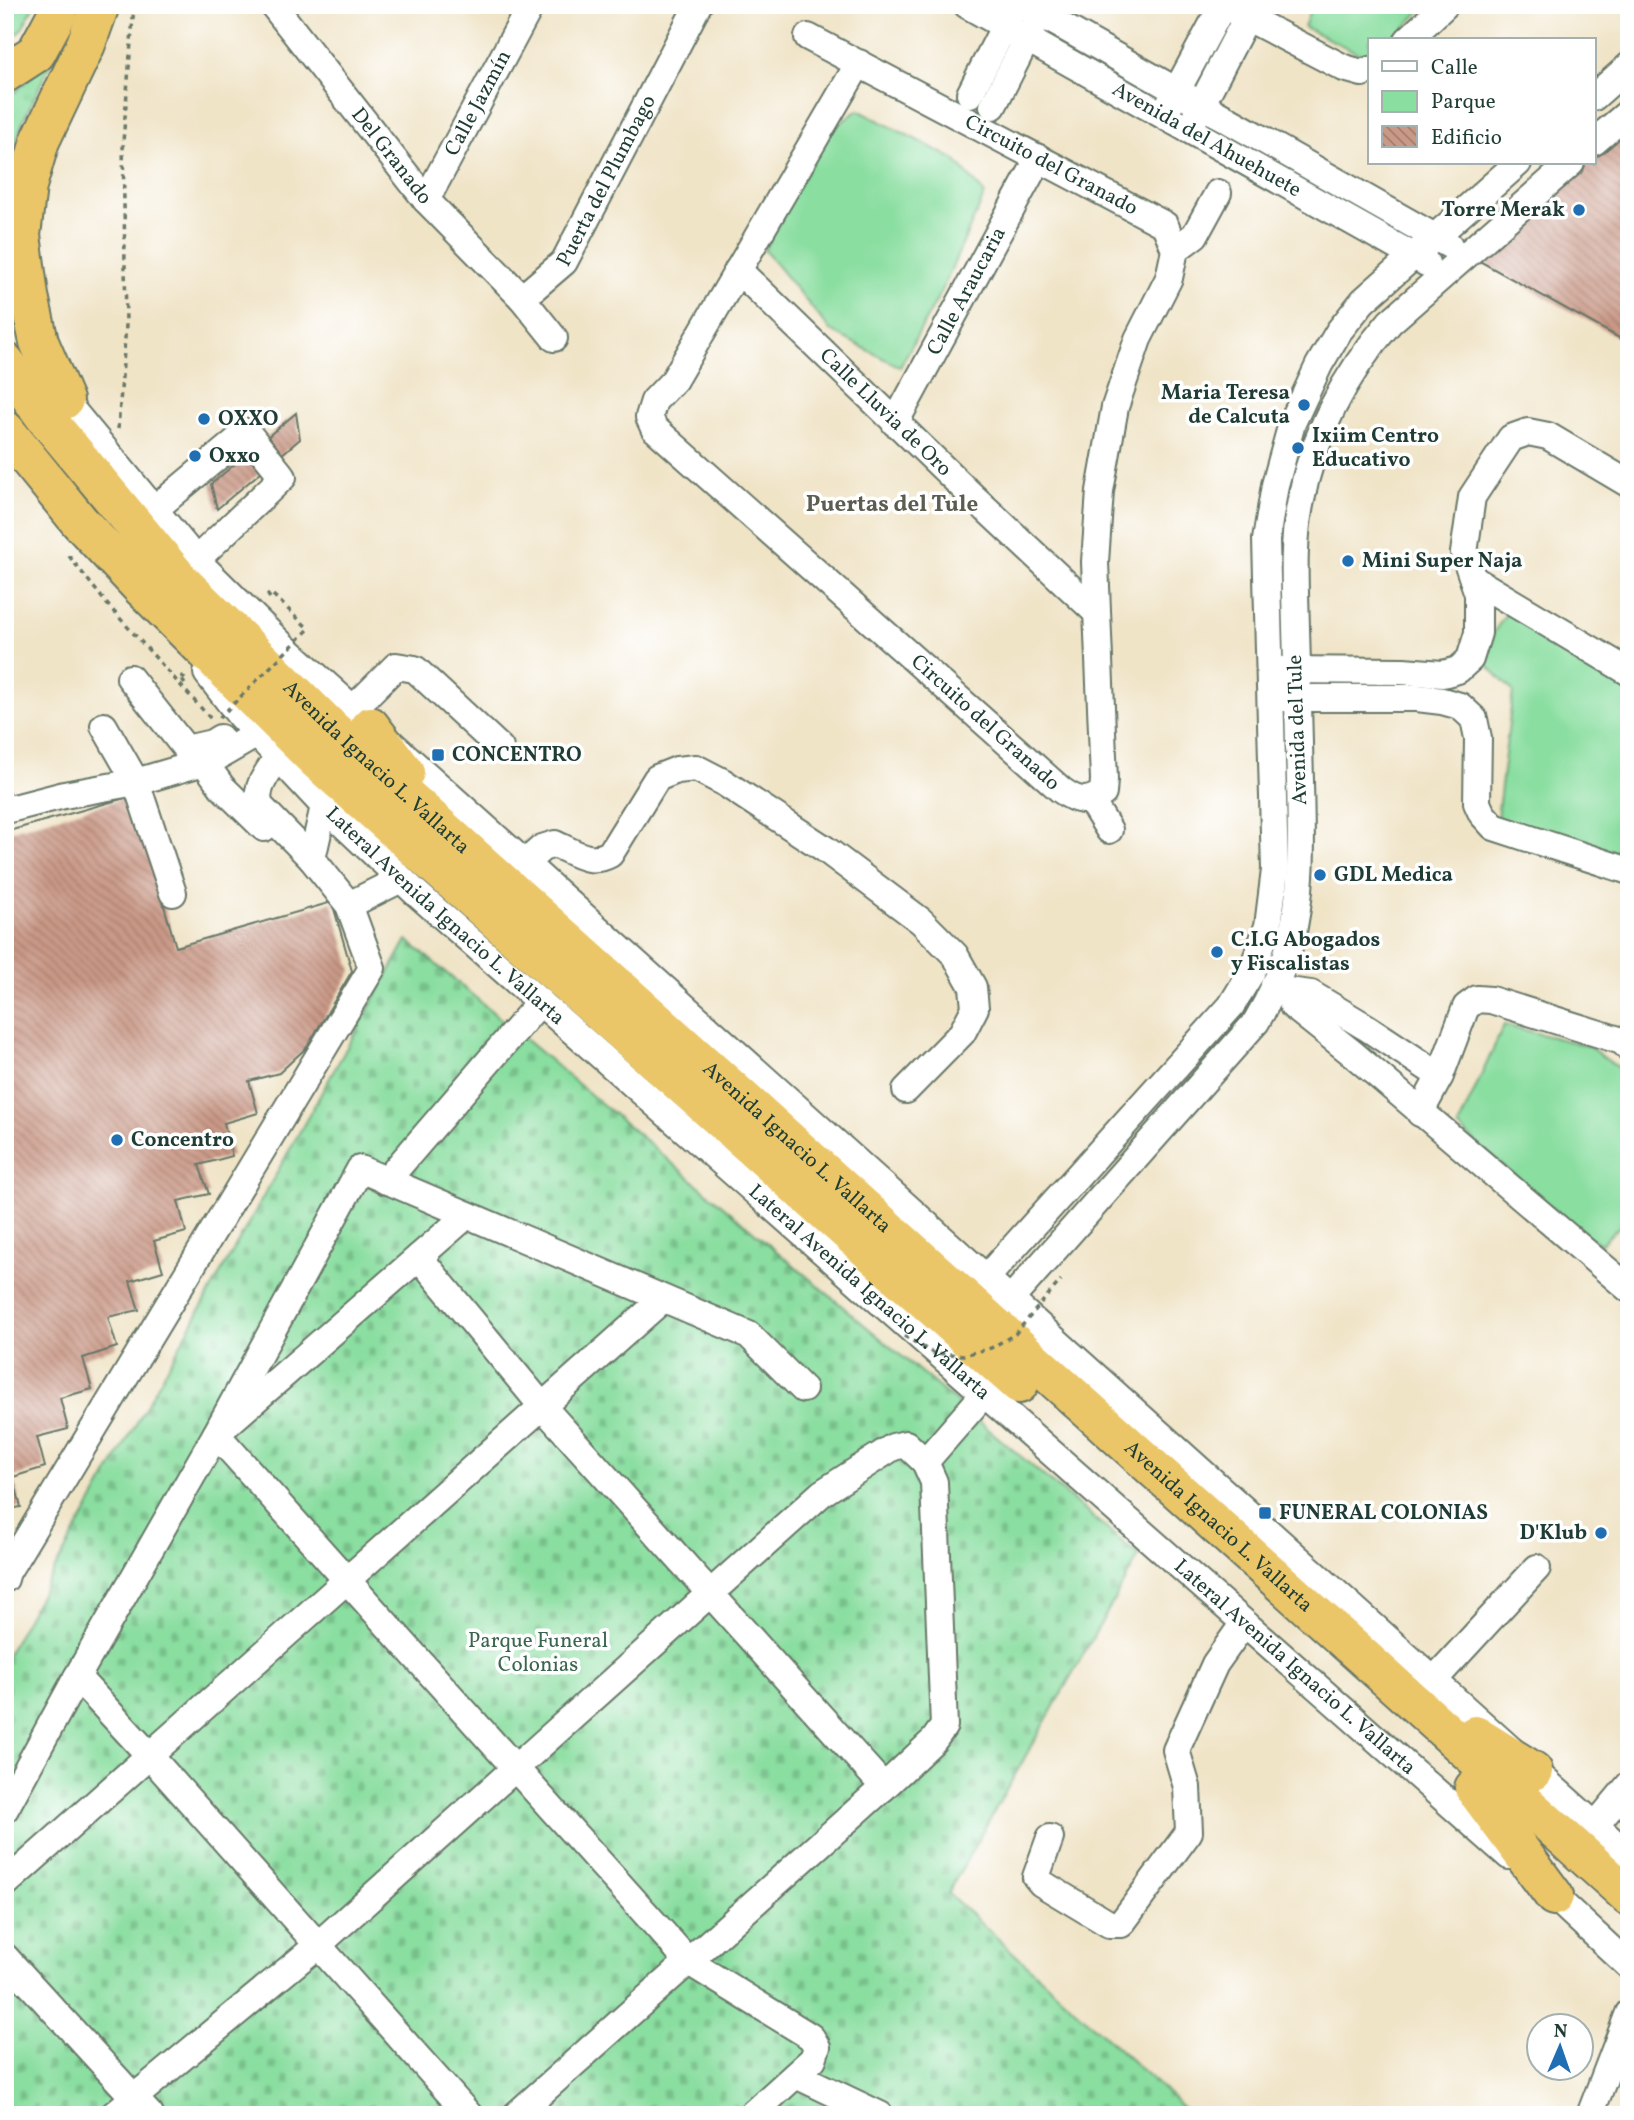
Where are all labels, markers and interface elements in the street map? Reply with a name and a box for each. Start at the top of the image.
legend [1368,38,1596,164]
street label: Calle Jazmín [438,45,518,161]
text: Calle [1431,54,1478,83]
street label: Avenida del Ahuehuete [1107,75,1307,205]
text: Parque [1431,88,1496,117]
street label: Puerta del Plumbago [550,90,663,272]
street label: Del Granado [344,101,439,211]
street label: Circuito del Granado [960,108,1143,223]
text: Edificio [1431,124,1502,153]
place label: Torre Merak [1441,196,1565,225]
marker: Torre Merak [1571,202,1587,218]
street label: Calle Araucaria [920,222,1013,361]
street label: Calle Lluvia de Oro [813,342,958,483]
place label: Maria Teresa de Calcuta [1161,379,1290,432]
marker: Maria Teresa de Calcuta [1296,397,1312,413]
place label: OXXO [218,405,278,434]
marker: OXXO [196,411,212,427]
place label: Ixiim Centro Educativo [1312,422,1439,475]
marker: Ixiim Centro Educativo [1290,440,1306,456]
place label: Oxxo [209,442,260,471]
marker: Oxxo [187,448,203,464]
district label: Puertas del Tule [806,489,978,521]
place label: Mini Super Naja [1362,547,1523,576]
marker: Mini Super Naja [1340,553,1356,569]
street label: Circuito del Granado [904,648,1066,798]
street label: Avenida del Tule [1281,654,1315,806]
street label: Avenida Ignacio L. Vallarta [276,674,476,861]
place label: CONCENTRO [452,741,582,770]
marker: CONCENTRO [430,747,446,763]
street label: Lateral Avenida Ignacio L. Vallarta [319,800,571,1032]
place label: GDL Medica [1334,861,1453,890]
marker: GDL Medica [1312,867,1328,883]
place label: C.I.G Abogados y Fiscalistas [1231,926,1380,979]
marker: C.I.G Abogados y Fiscalistas [1209,944,1225,960]
street label: Avenida Ignacio L. Vallarta [696,1055,898,1240]
place label: Concentro [131,1126,234,1155]
marker: Concentro [109,1132,125,1148]
street label: Lateral Avenida Ignacio L. Vallarta [742,1178,997,1407]
street label: Avenida Ignacio L. Vallarta [1118,1434,1319,1619]
place label: FUNERAL COLONIAS [1279,1499,1488,1528]
marker: FUNERAL COLONIAS [1257,1505,1273,1521]
place label: D'Klub [1519,1519,1587,1548]
marker: D'Klub [1593,1525,1609,1541]
street label: Lateral Avenida Ignacio L. Vallarta [1167,1553,1422,1782]
park label: Parque Funeral Colonias [468,1627,608,1680]
north arrow [1526,2011,1596,2082]
text: N [1553,2019,1568,2045]

